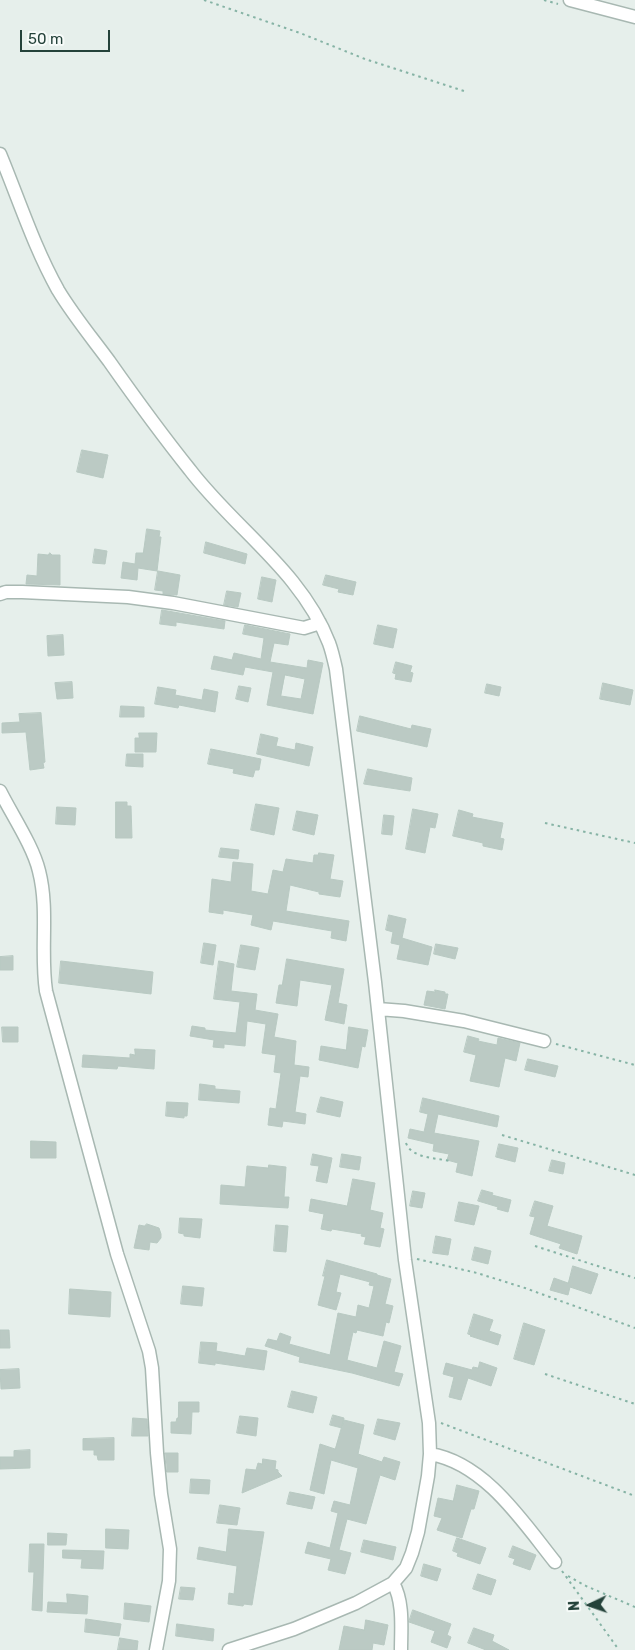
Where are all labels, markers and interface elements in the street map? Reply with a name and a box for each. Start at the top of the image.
scale bar [22,20,112,52]
text: 50 m [28,30,63,48]
north arrow [565,1580,615,1630]
text: N [566,1600,583,1611]

